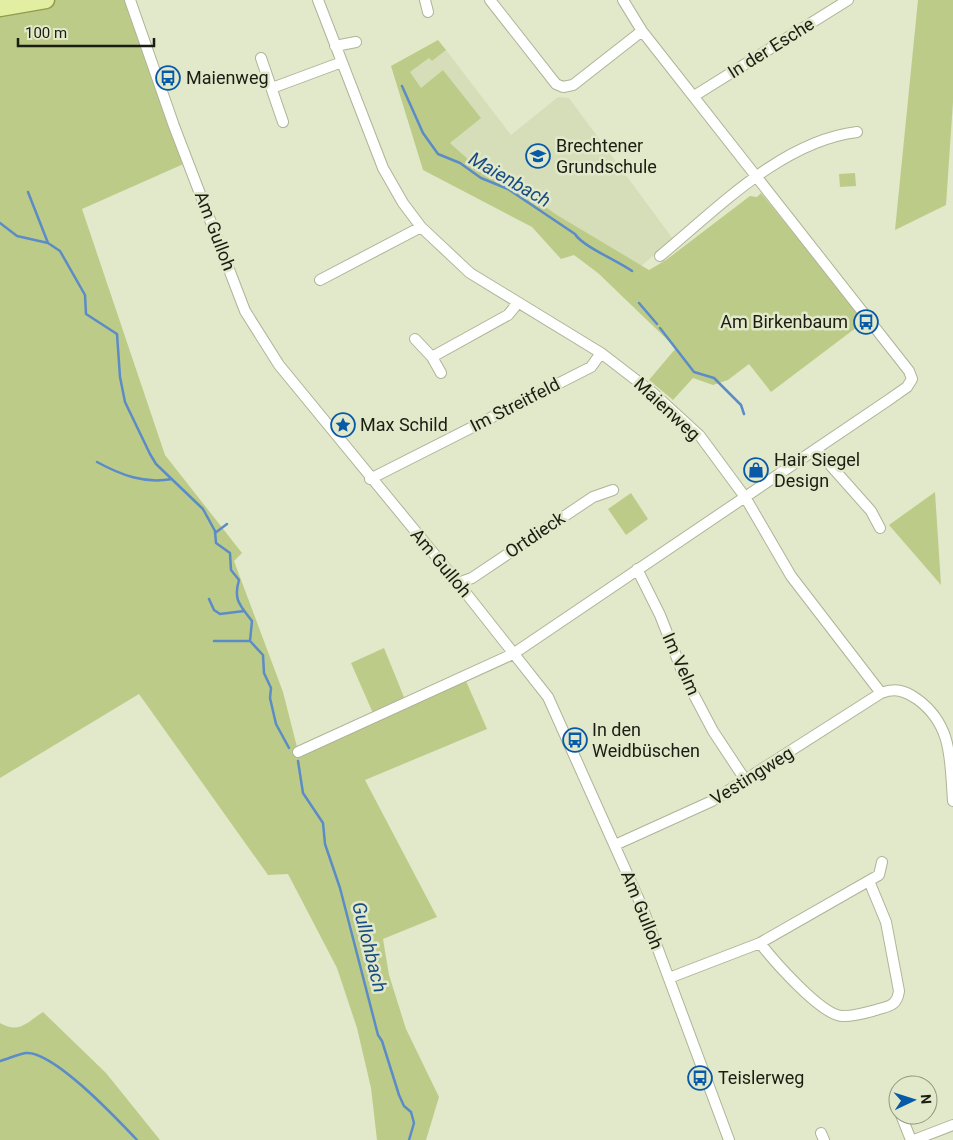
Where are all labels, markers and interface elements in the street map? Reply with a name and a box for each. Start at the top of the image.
street label: In der Esche [724,13,818,82]
scale bar [18,15,154,47]
text: 100 m [25,24,67,42]
bus stop icon: Maienweg [155,65,181,91]
place label: Maienweg [186,67,269,88]
place label: Brechtener Grundschule [556,135,657,177]
school or university icon: Brechtener Grundschule [525,143,551,169]
water label: Maienbach [465,147,555,212]
street label: Am Gulloh [191,188,240,273]
bus stop icon: Am Birkenbaum [853,309,879,335]
place label: Am Birkenbaum [720,311,848,332]
street label: Im Streitfeld [467,373,563,436]
street label: Maienweg [630,373,705,444]
place icon: Max Schild [330,412,356,438]
place label: Max Schild [360,414,448,435]
place label: Hair Siegel Design [774,449,860,491]
shop icon: Hair Siegel Design [743,457,769,483]
street label: Ortdieck [501,507,569,562]
street label: Am Gulloh [407,524,476,601]
street label: Im Velm [658,629,704,698]
place label: In den Weidbüschen [592,719,700,761]
bus stop icon: In den Weidbüschen [562,727,588,753]
street label: Vestingweg [707,742,797,809]
street label: Am Gulloh [617,867,668,952]
water label: Gullohbach [347,899,392,995]
bus stop icon: Teislerweg [687,1065,713,1091]
place label: Teislerweg [718,1067,804,1088]
north arrow [888,1075,938,1125]
text: N [918,1094,934,1105]

